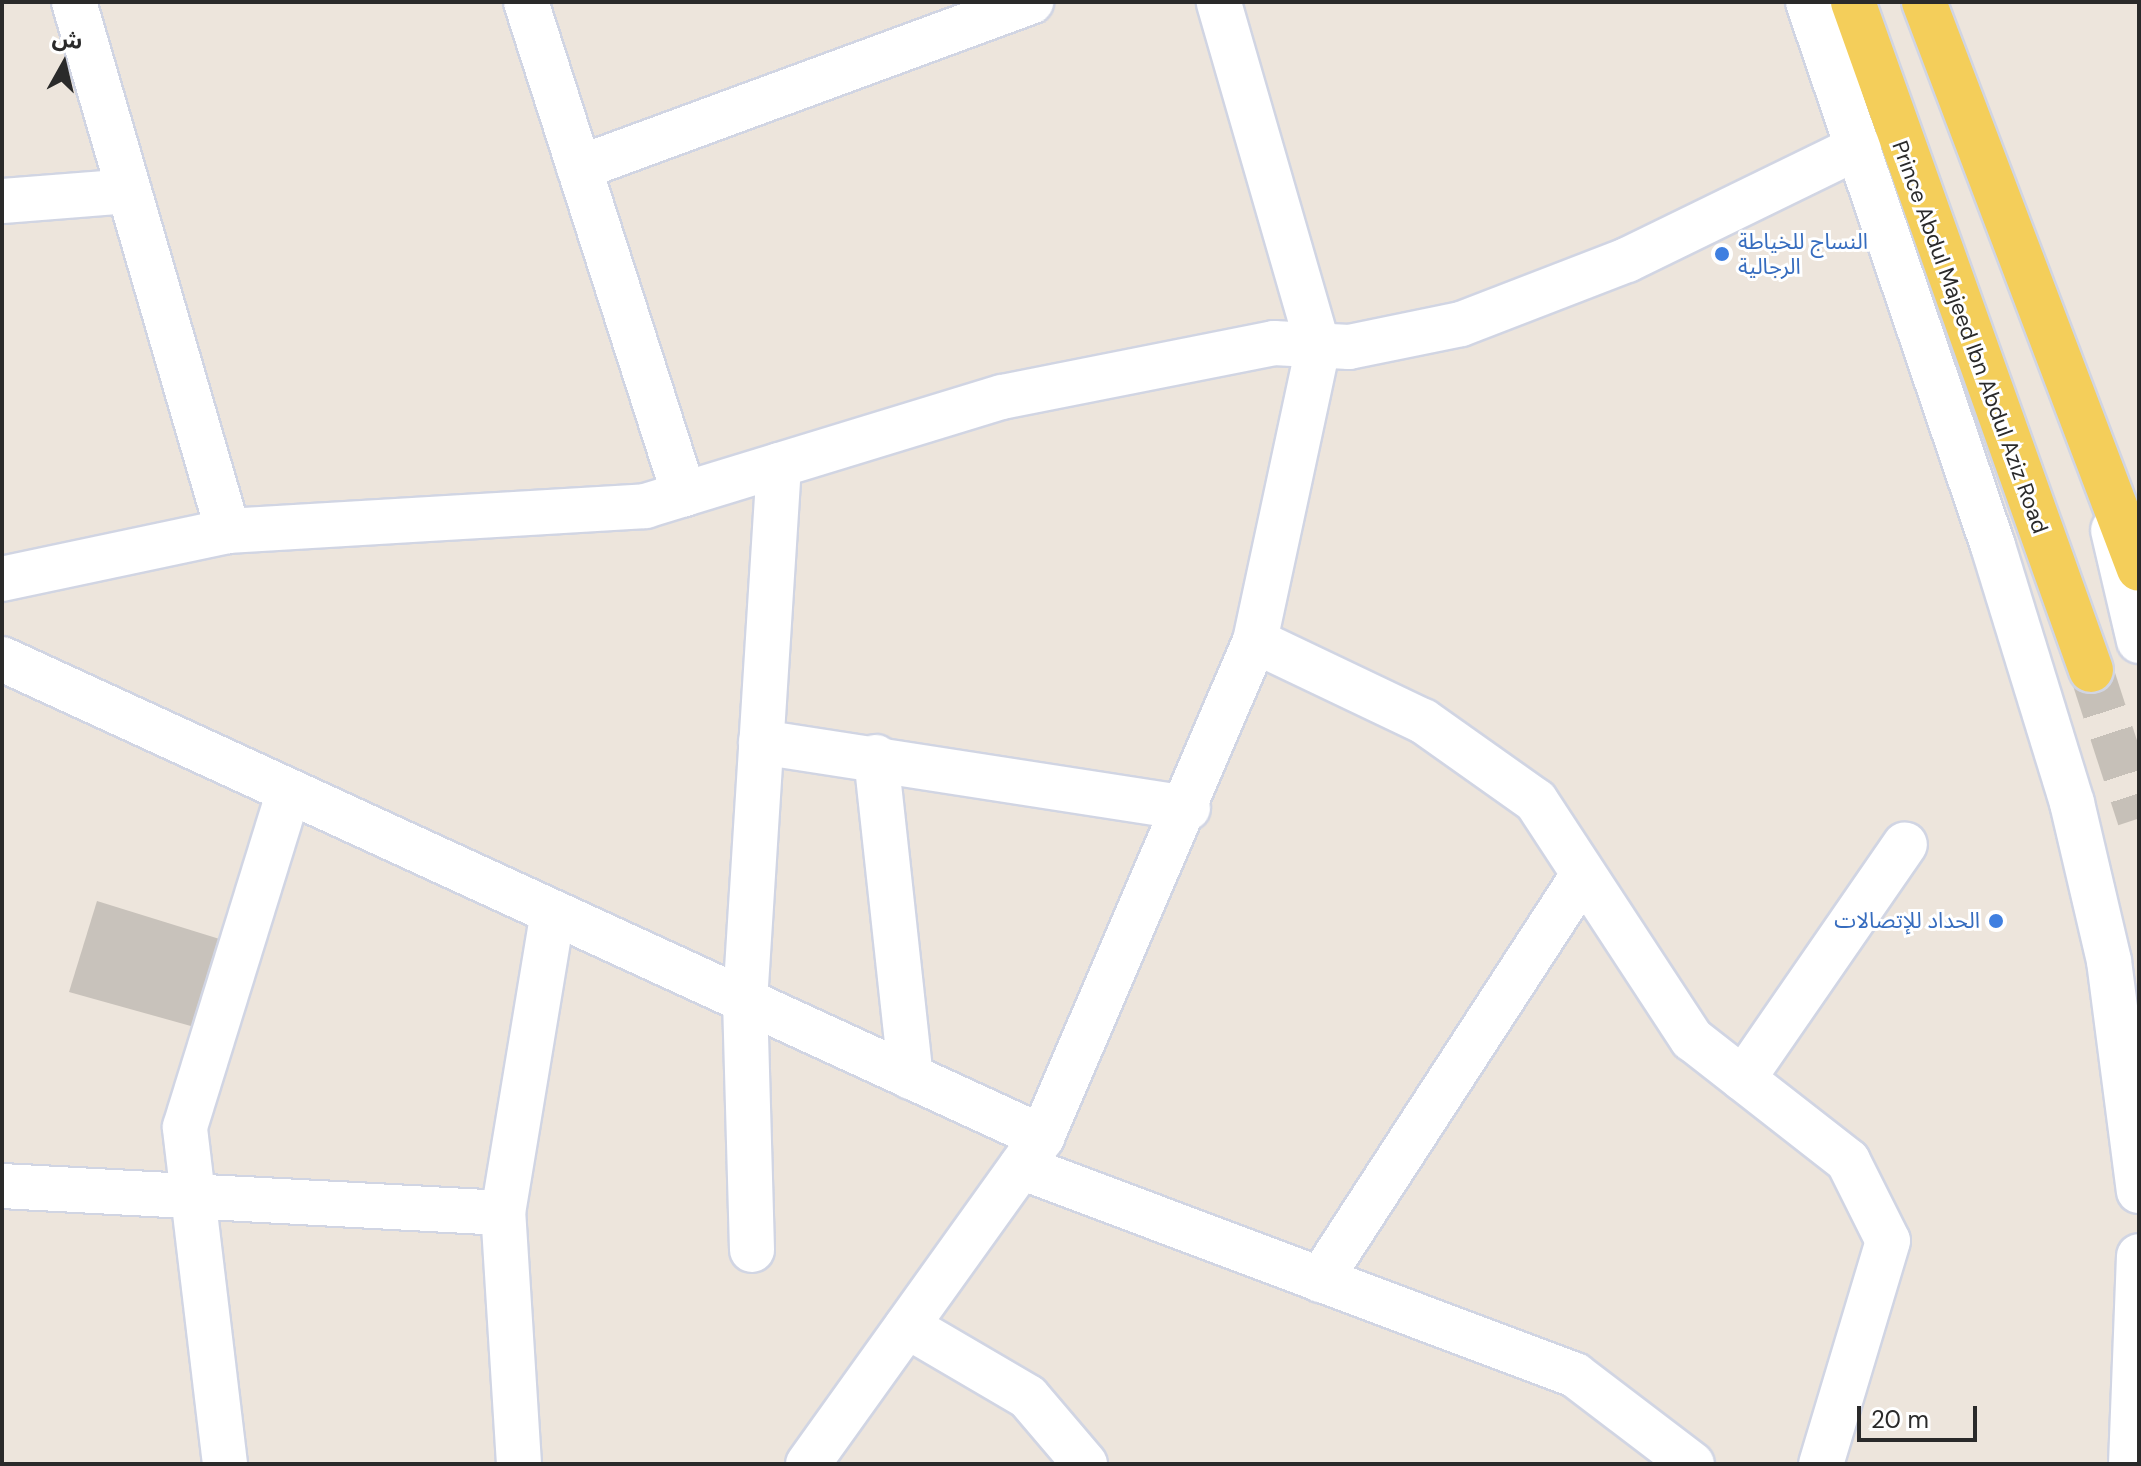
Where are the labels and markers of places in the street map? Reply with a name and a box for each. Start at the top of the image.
place label: النساج للخياطة الرجالية [1738,228,1868,280]
marker: النساج للخياطة الرجالية [1713,245,1731,263]
place label: الحداد للإتصالات [1834,908,1980,934]
marker: الحداد للإتصالات [1987,912,2005,930]

